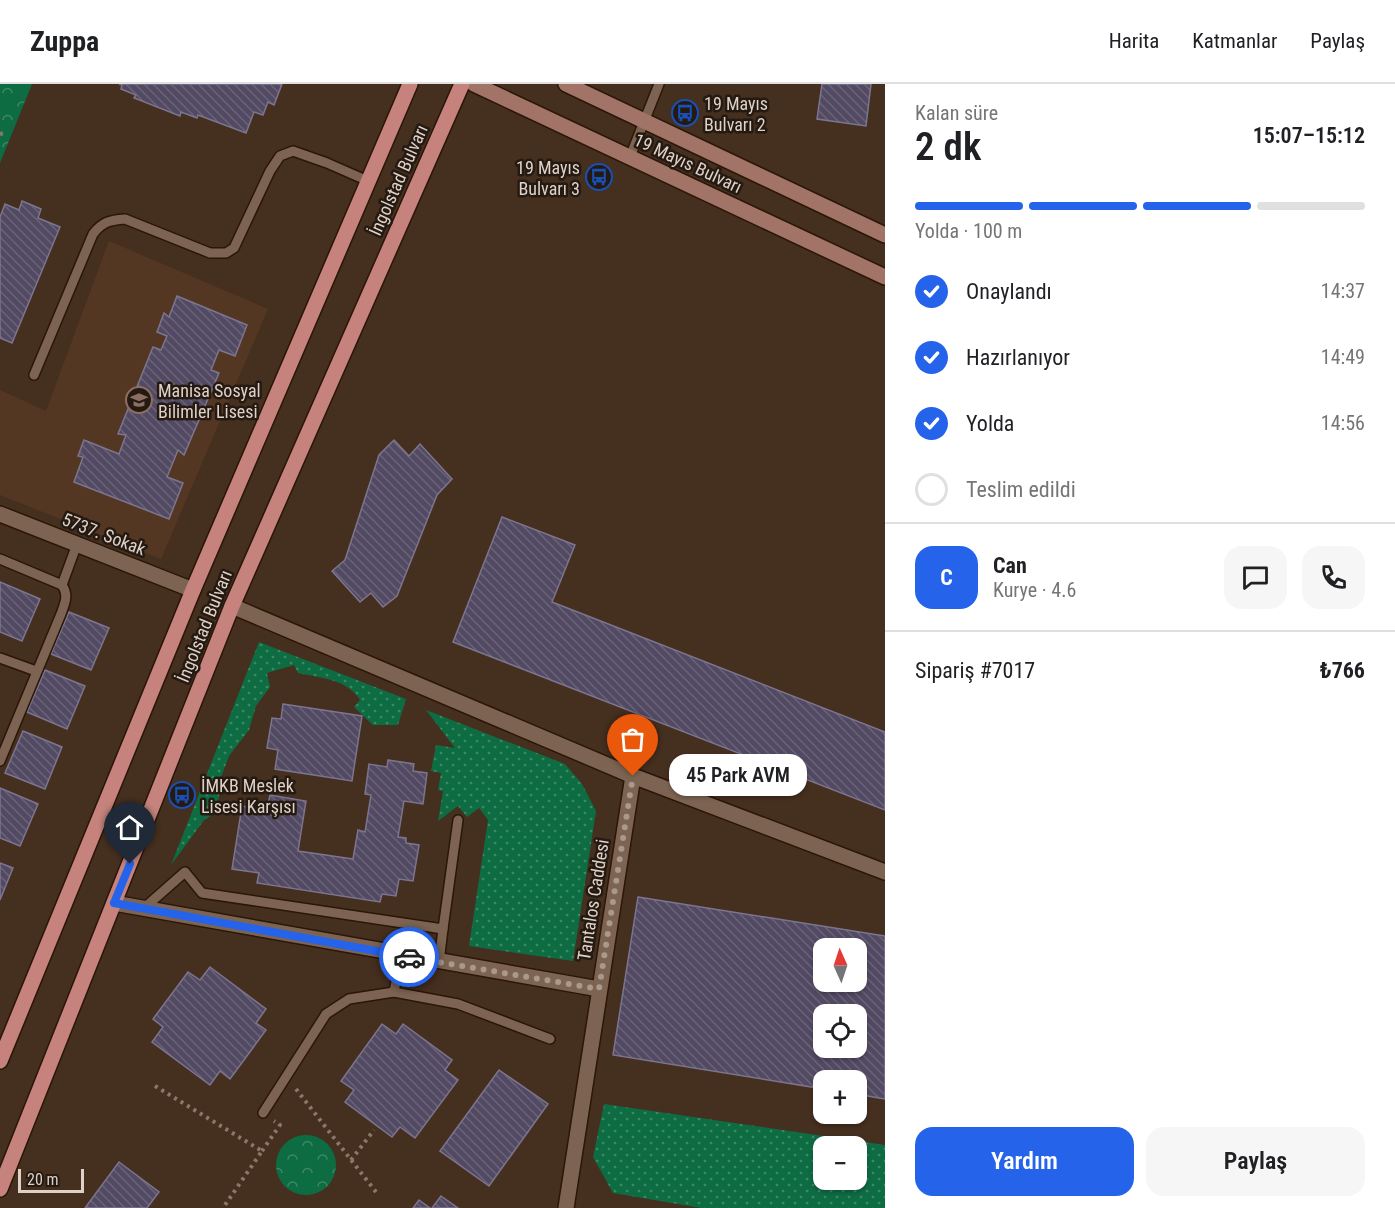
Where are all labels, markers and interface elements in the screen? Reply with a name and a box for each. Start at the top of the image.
text: Zuppa [30,25,99,58]
text: Harita [1109,29,1159,53]
text: Katmanlar [1192,29,1277,53]
text: Paylaş [1310,29,1365,53]
place label: 19 Mayıs Bulvarı 2 [704,93,768,135]
bus stop icon: 19 Mayıs Bulvarı 2 [670,98,700,128]
text: Kalan süre [915,101,998,125]
street label: İngolstad Bulvarı [364,121,432,239]
text: 15:07–15:12 [1253,123,1365,148]
text: 2 dk [915,124,981,170]
street label: 19 Mayıs Bulvarı [631,129,745,197]
place label: 19 Mayıs Bulvarı 3 [516,157,580,199]
bus stop icon: 19 Mayıs Bulvarı 3 [584,162,614,192]
text: Yolda · 100 m [915,219,1022,243]
icon: check [915,275,948,308]
text: Onaylandı [966,279,1052,304]
text: 14:37 [1321,279,1365,303]
icon: check [915,341,948,374]
text: Hazırlanıyor [966,345,1070,370]
text: 14:49 [1321,345,1365,369]
place label: Manisa Sosyal Bilimler Lisesi [158,380,261,422]
school or university icon: Manisa Sosyal Bilimler Lisesi [124,385,154,415]
icon: check [915,407,948,440]
text: Yolda [966,411,1014,436]
text: 14:56 [1321,411,1365,435]
text: Teslim edildi [966,477,1076,502]
street label: 5737. Sokak [59,508,149,560]
button: chat [1224,546,1287,609]
button: phone [1302,546,1365,609]
text: Can [993,553,1027,578]
text: C [940,565,953,590]
street label: İngolstad Bulvarı [172,567,236,685]
text: Kurye · 4.6 [993,578,1076,602]
text: Sipariş #7017 [915,658,1035,683]
text: ₺766 [1320,658,1365,683]
pin [607,714,658,776]
icon: bag [616,723,649,756]
callout: 45 Park AVM [669,755,807,797]
text: 45 Park AVM [686,763,790,787]
place label: İMKB Meslek Lisesi Karşısı [201,775,296,817]
bus stop icon: İMKB Meslek Lisesi Karşısı [167,780,197,810]
pin [104,802,155,864]
icon: home [113,811,146,844]
street label: Tantalos Caddesi [573,838,613,962]
courier [379,927,439,987]
north arrow [813,938,867,992]
map controls [813,938,867,1190]
icon: car [393,941,426,974]
button: locate [813,1004,867,1058]
button: + [813,1070,867,1124]
button: Yardım [915,1127,1134,1196]
button: Paylaş [1146,1127,1365,1196]
button: − [813,1136,867,1190]
scale bar [18,1166,84,1194]
text: 20 m [27,1170,59,1189]

